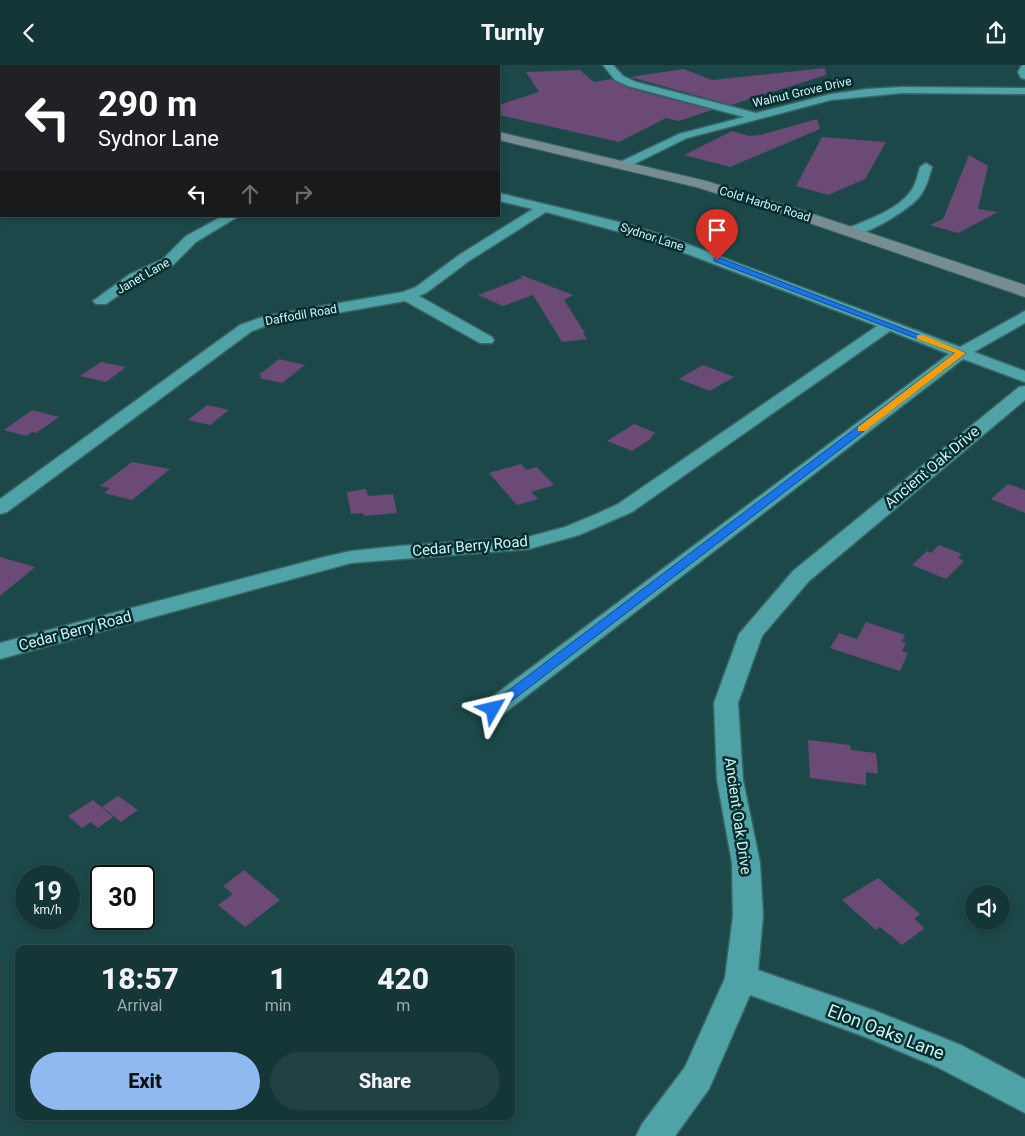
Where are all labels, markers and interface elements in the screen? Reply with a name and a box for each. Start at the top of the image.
icon: back [15,19,43,47]
icon: share [982,19,1010,47]
text: Turnly [481,20,544,45]
street label: Walnut Grove Drive [751,74,853,110]
text: 290 m [98,84,197,125]
icon: left [15,85,80,150]
text: Sydnor Lane [98,126,219,151]
icon: left [183,180,211,208]
icon: ahead [236,180,264,208]
icon: right [289,180,317,208]
street label: Cold Harbor Road [718,183,812,225]
pin [696,209,738,260]
icon: arrive [703,216,731,244]
street label: Sydnor Lane [618,220,686,254]
street label: Janet Lane [114,255,172,297]
street label: Daffodil Road [264,302,338,328]
street label: Ancient Oak Drive [881,422,983,512]
street label: Cedar Berry Road [411,532,529,560]
street label: Cedar Berry Road [17,607,133,655]
position arrow [466,682,518,734]
street label: Ancient Oak Drive [721,756,755,876]
speed limit sign: 30 [90,865,155,930]
text: 19 [33,877,62,906]
map controls [965,885,1010,930]
button: sound [965,885,1010,930]
text: km/h [33,903,62,917]
text: 18:57 [101,961,179,996]
text: 1 [269,961,287,996]
text: 420 [377,961,429,996]
text: Arrival [117,996,163,1015]
text: min [265,996,291,1015]
text: m [396,996,410,1015]
street label: Elon Oaks Lane [825,1000,948,1063]
button: Exit [30,1052,260,1110]
button: Share [270,1052,500,1110]

